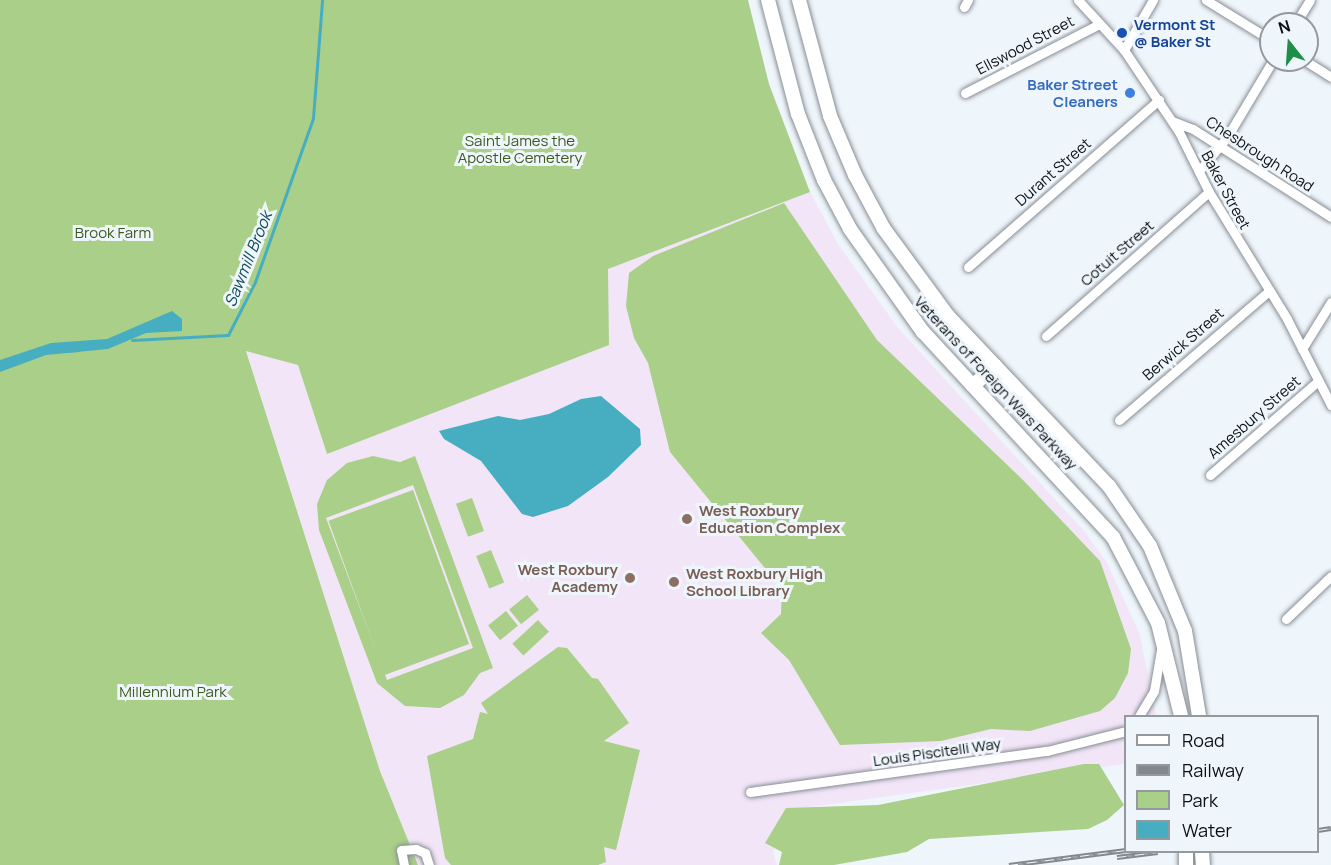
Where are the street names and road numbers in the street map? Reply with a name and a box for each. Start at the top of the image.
street label: Ellswood Street [973,12,1077,78]
street label: Chesbrough Road [1203,113,1317,195]
street label: Durant Street [1011,134,1095,210]
street label: Baker Street [1198,148,1254,232]
street label: Cotuit Street [1077,216,1157,290]
street label: Veterans of Foreign Wars Parkway [911,292,1081,474]
street label: Berwick Street [1139,304,1227,384]
street label: Amesbury Street [1204,372,1304,462]
street label: Louis Piscitelli Way [872,734,1002,770]

